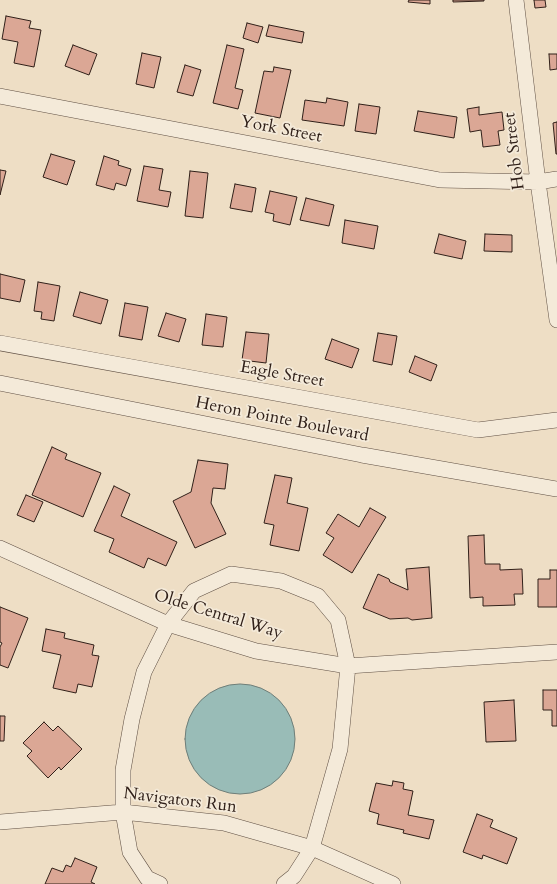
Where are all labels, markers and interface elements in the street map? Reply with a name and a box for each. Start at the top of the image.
street label: Hob Street [500,111,530,191]
street label: York Street [238,112,324,148]
street label: Eagle Street [238,358,326,392]
street label: Heron Pointe Boulevard [194,393,370,447]
street label: Olde Central Way [151,586,285,644]
street label: Navigators Run [122,784,238,818]

